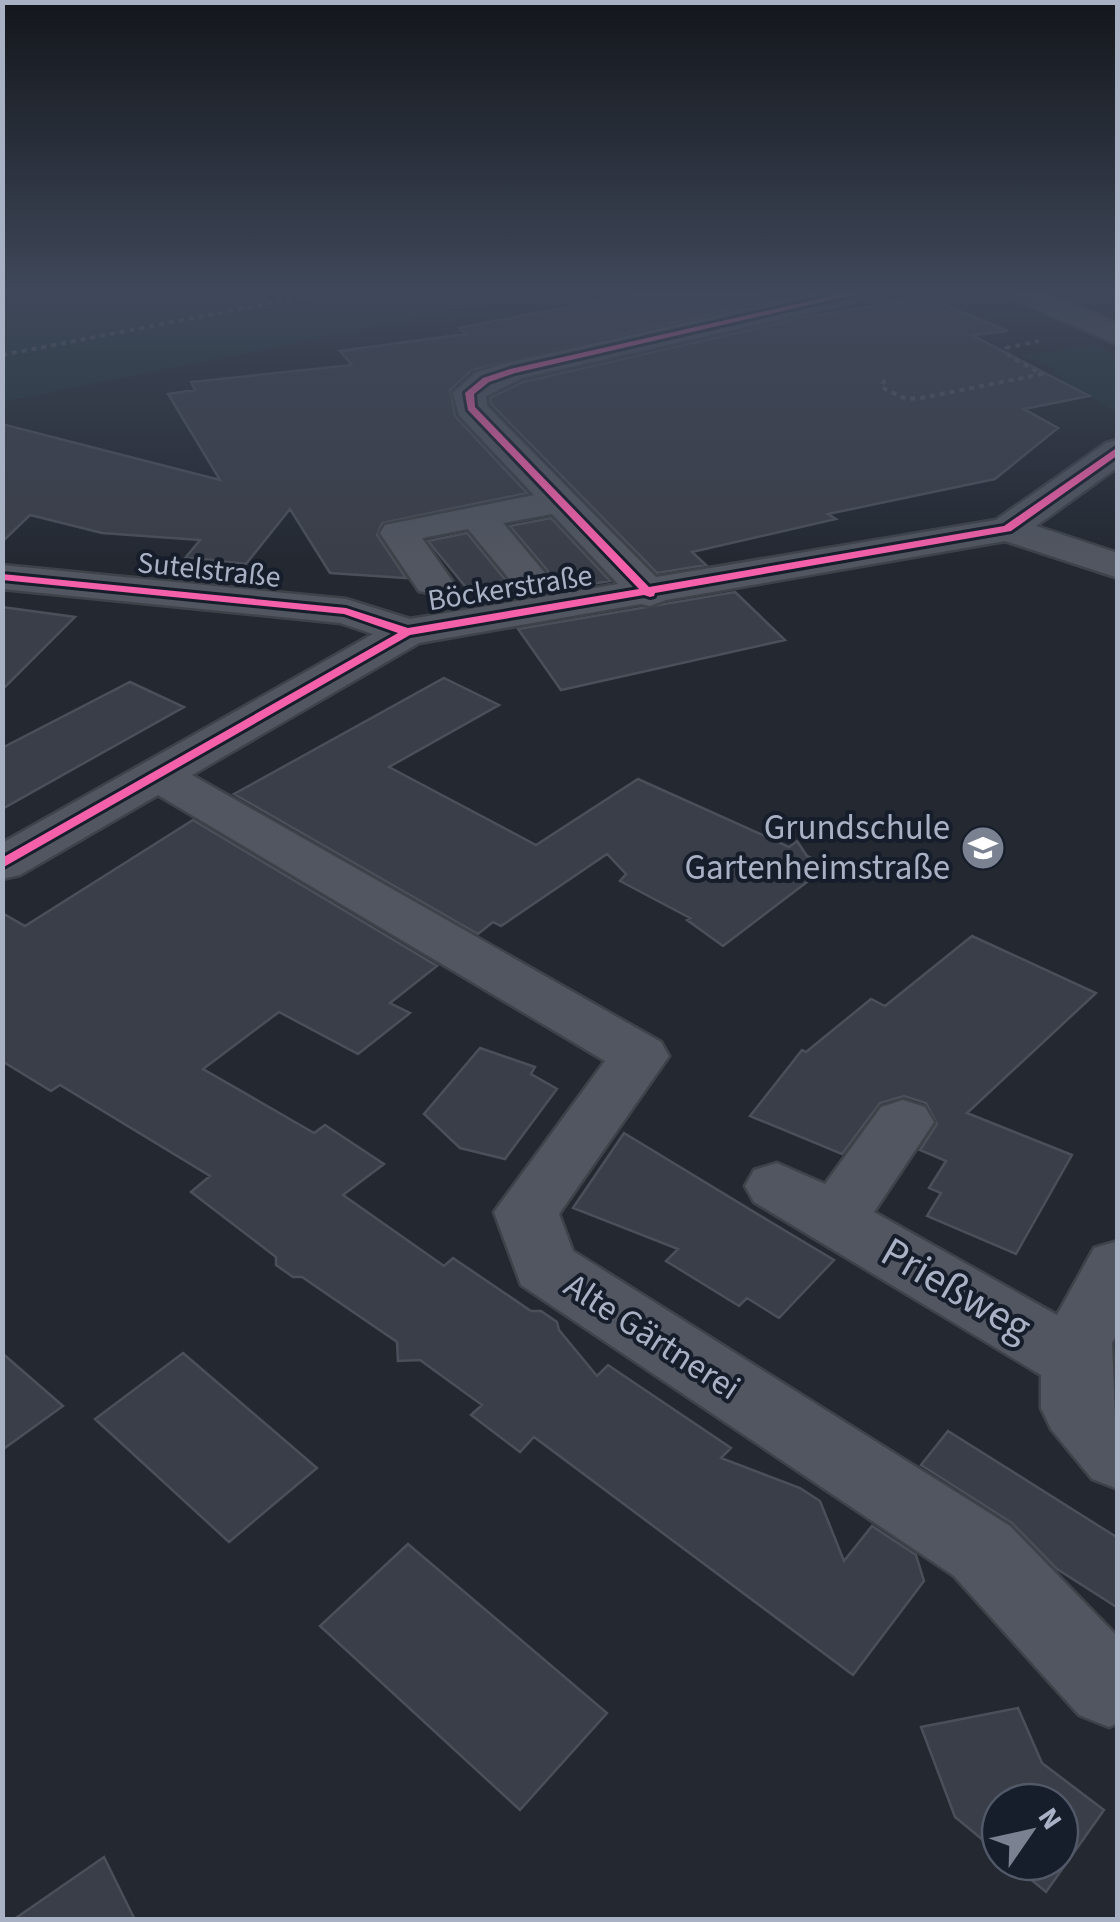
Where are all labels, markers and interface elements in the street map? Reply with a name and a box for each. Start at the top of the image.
street label: Sutelstraße [135,541,283,599]
street label: Böckerstraße [425,554,595,622]
place label: Grundschule Gartenheimstraße [684,803,950,893]
school or university icon: Grundschule Gartenheimstraße [960,825,1006,871]
street label: Prießweg [870,1223,1042,1357]
street label: Alte Gärtnerei [554,1261,750,1413]
north arrow [980,1782,1080,1882]
text: N [1028,1800,1072,1837]

